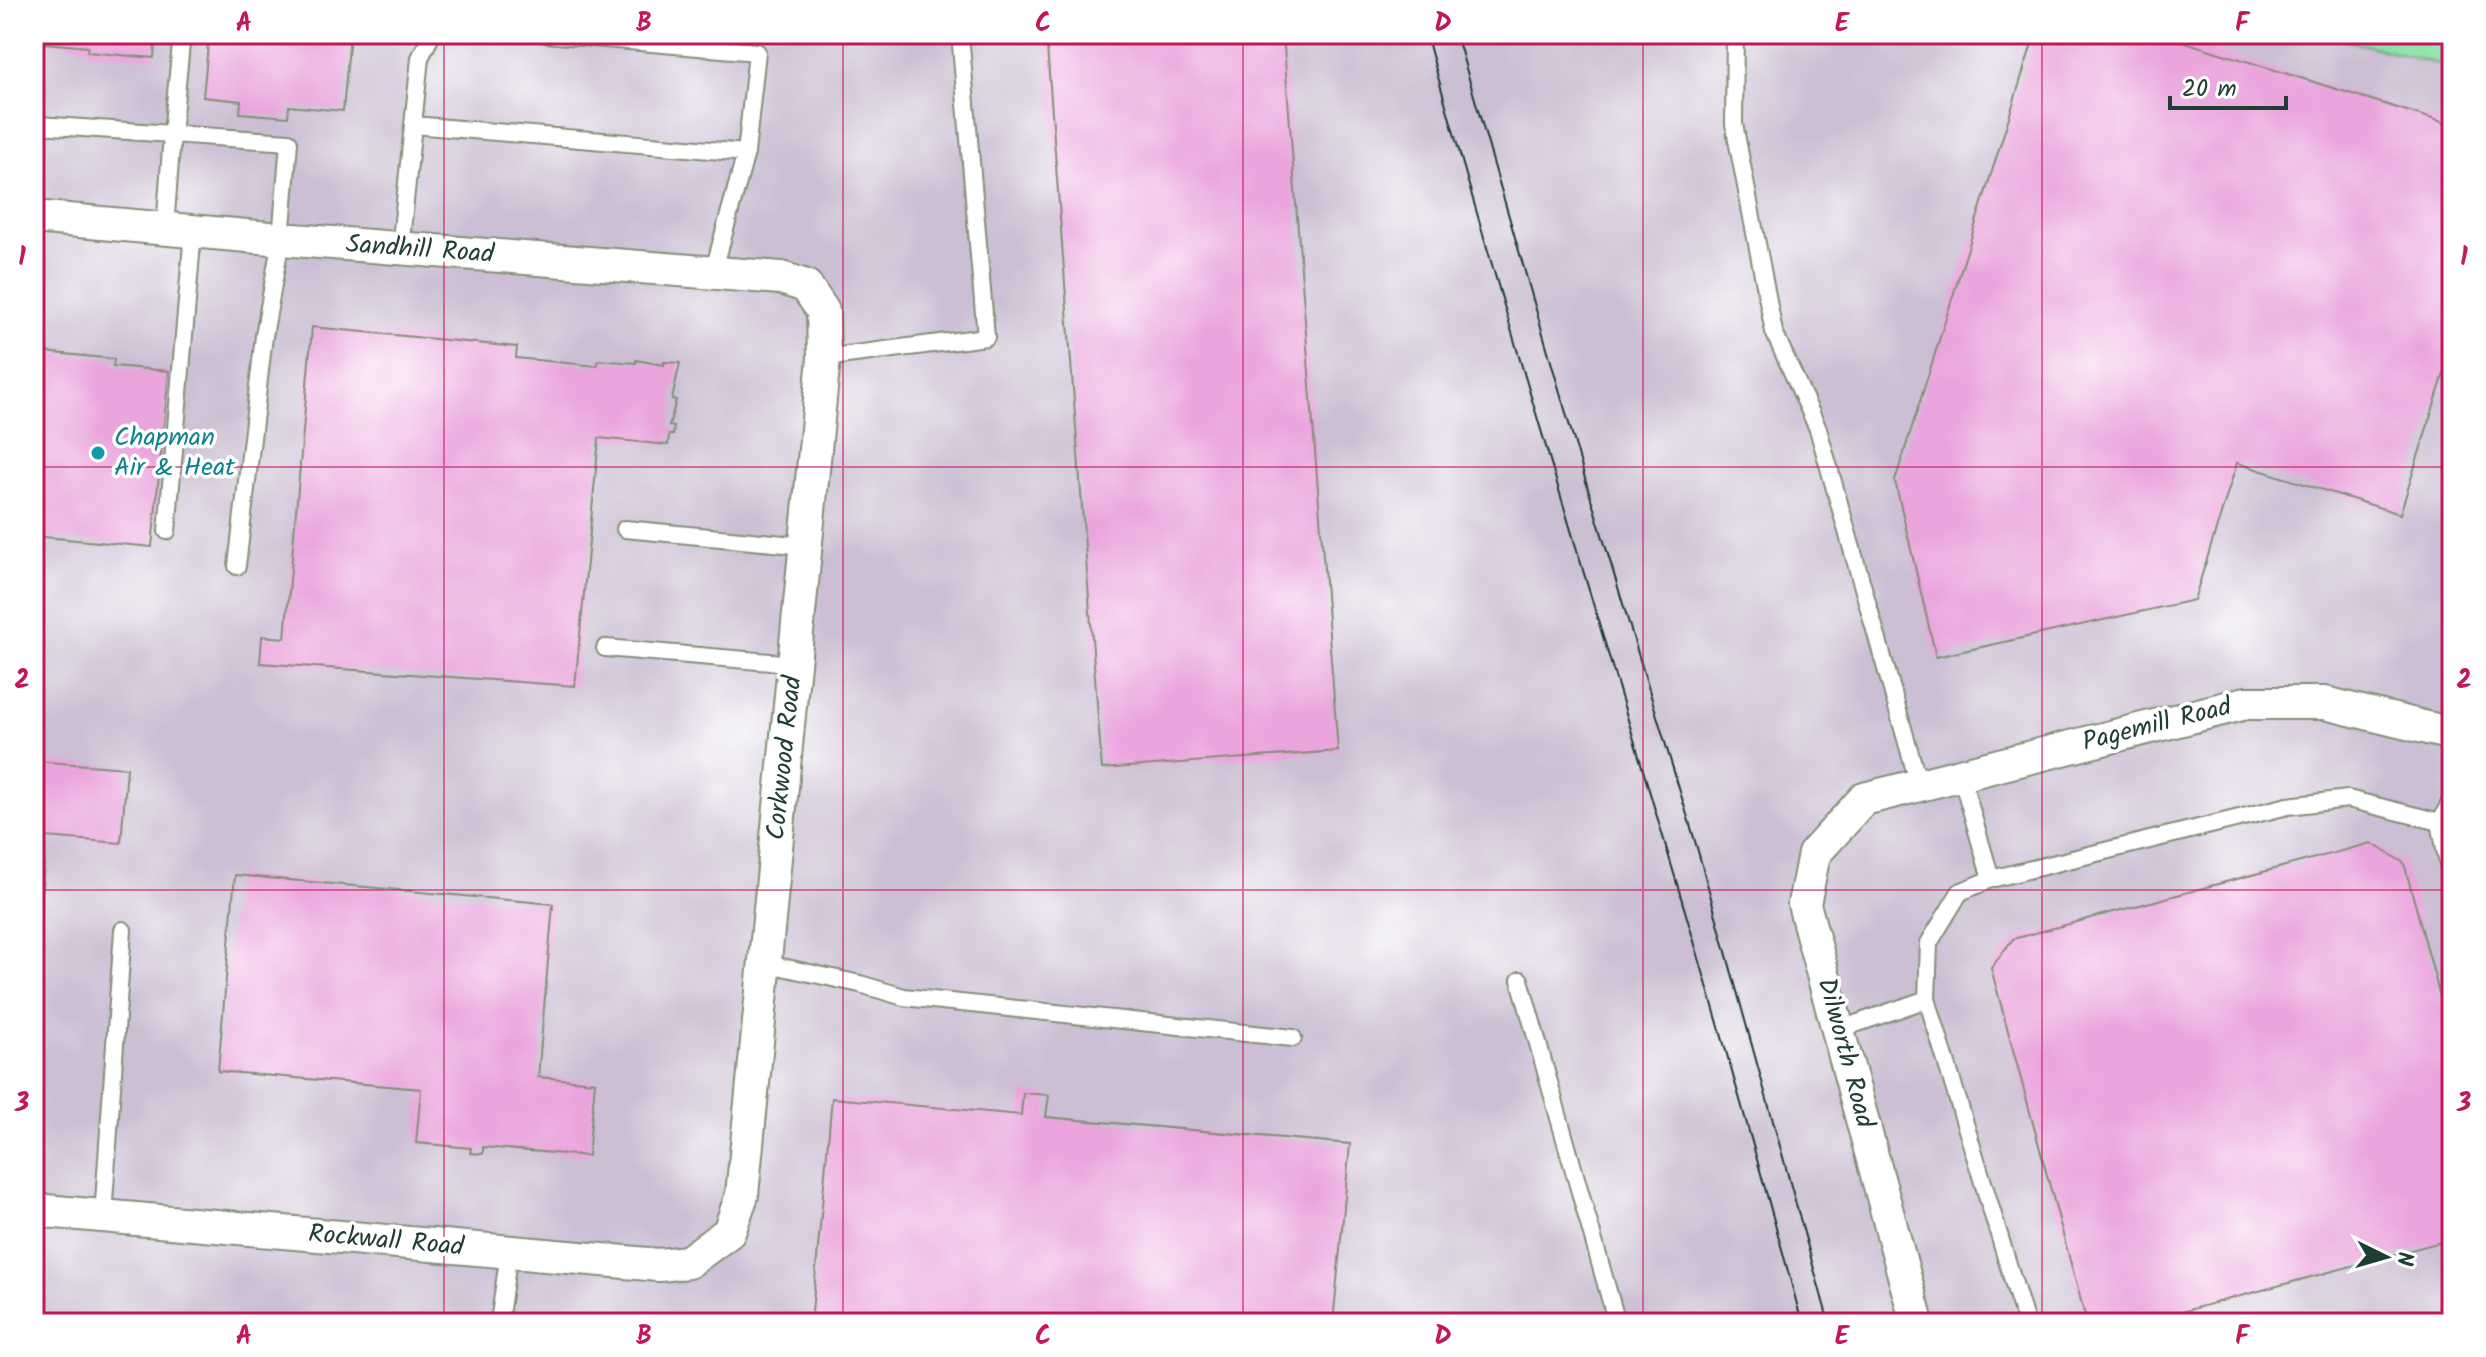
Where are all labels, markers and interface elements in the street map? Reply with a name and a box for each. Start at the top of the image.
text: A [236,3,252,45]
text: B [636,3,652,45]
text: C [1035,3,1051,45]
text: D [1434,3,1452,45]
text: E [1835,3,1851,45]
text: F [2235,3,2251,45]
scale bar [2170,60,2286,110]
text: 20 m [2182,70,2237,109]
street label: Sandhill Road [345,224,496,276]
text: 1 [18,237,26,279]
text: 1 [2460,237,2468,279]
place label: Chapman Air & Heat [114,417,236,489]
marker: Chapman Air & Heat [89,444,107,462]
text: 2 [14,660,30,702]
text: 2 [2456,660,2472,702]
street label: Corkwood Road [756,673,815,842]
street label: Pagemill Road [2078,686,2237,764]
street label: Dilworth Road [1805,973,1885,1134]
text: 3 [14,1083,29,1125]
text: 3 [2456,1083,2471,1125]
street label: Rockwall Road [307,1213,466,1269]
north arrow [2346,1217,2426,1297]
text: N [2385,1250,2421,1267]
text: A [236,1316,252,1357]
text: B [636,1316,652,1357]
text: C [1035,1316,1051,1357]
text: D [1434,1316,1452,1357]
text: E [1835,1316,1851,1357]
text: F [2235,1316,2251,1357]

